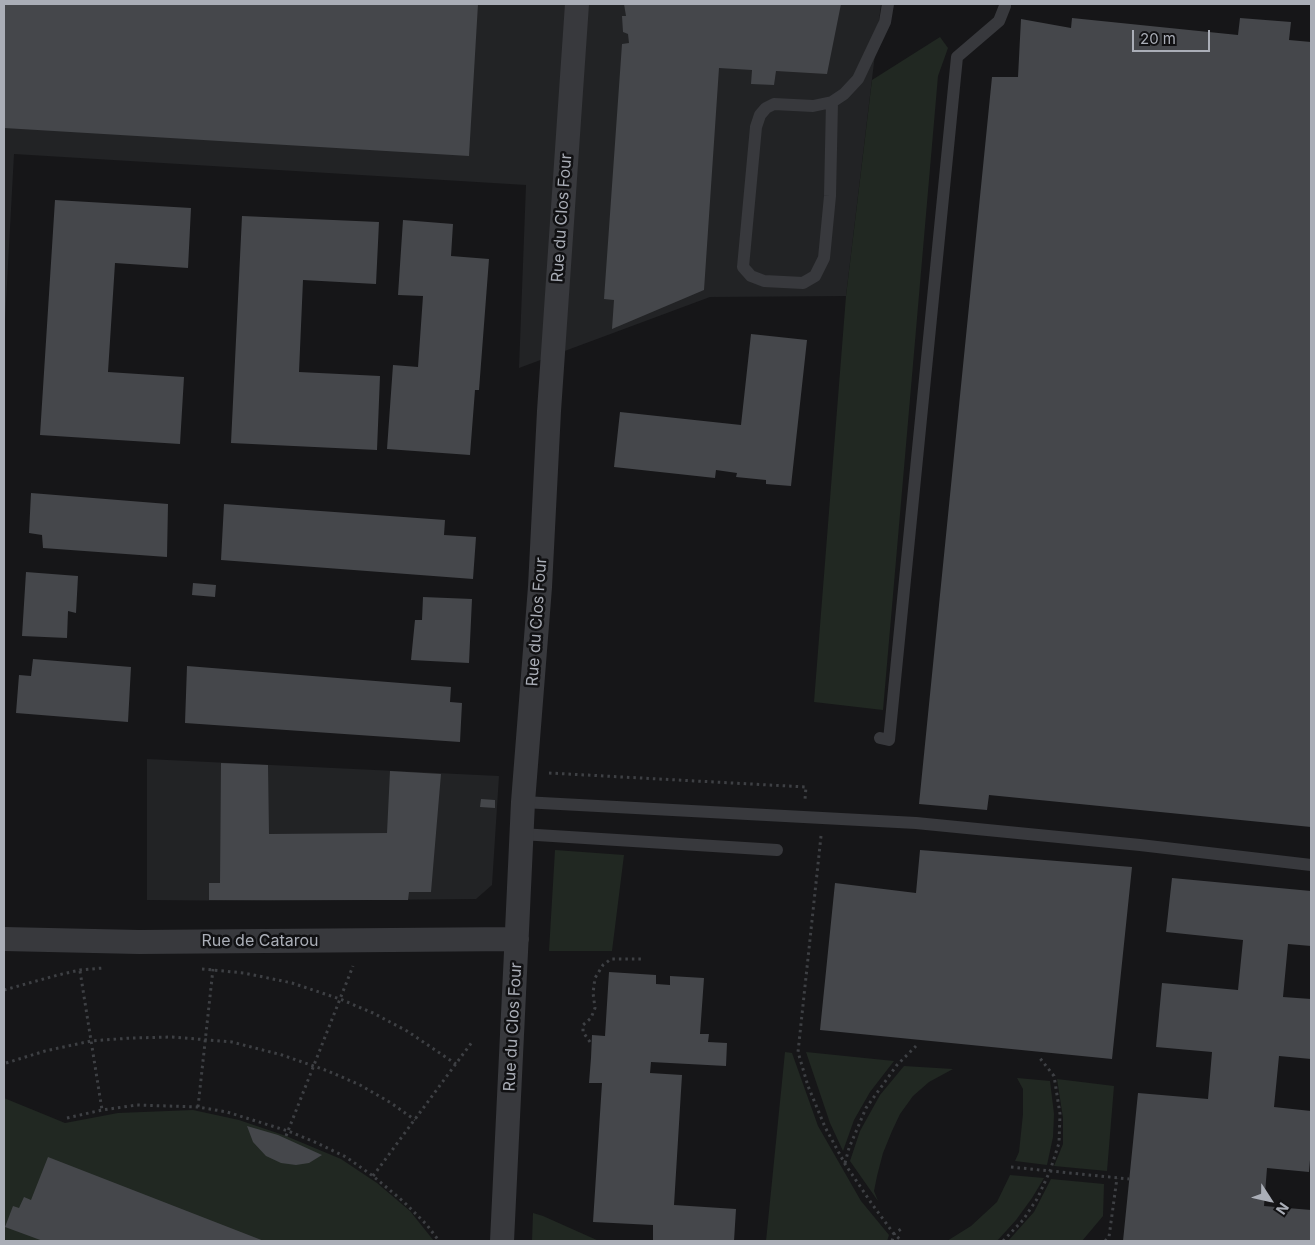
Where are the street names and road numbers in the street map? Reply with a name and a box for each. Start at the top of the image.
street label: Rue du Clos Four [548,153,576,283]
street label: Rue du Clos Four [523,557,551,687]
street label: Rue de Catarou [202,931,318,951]
street label: Rue du Clos Four [500,962,526,1092]

